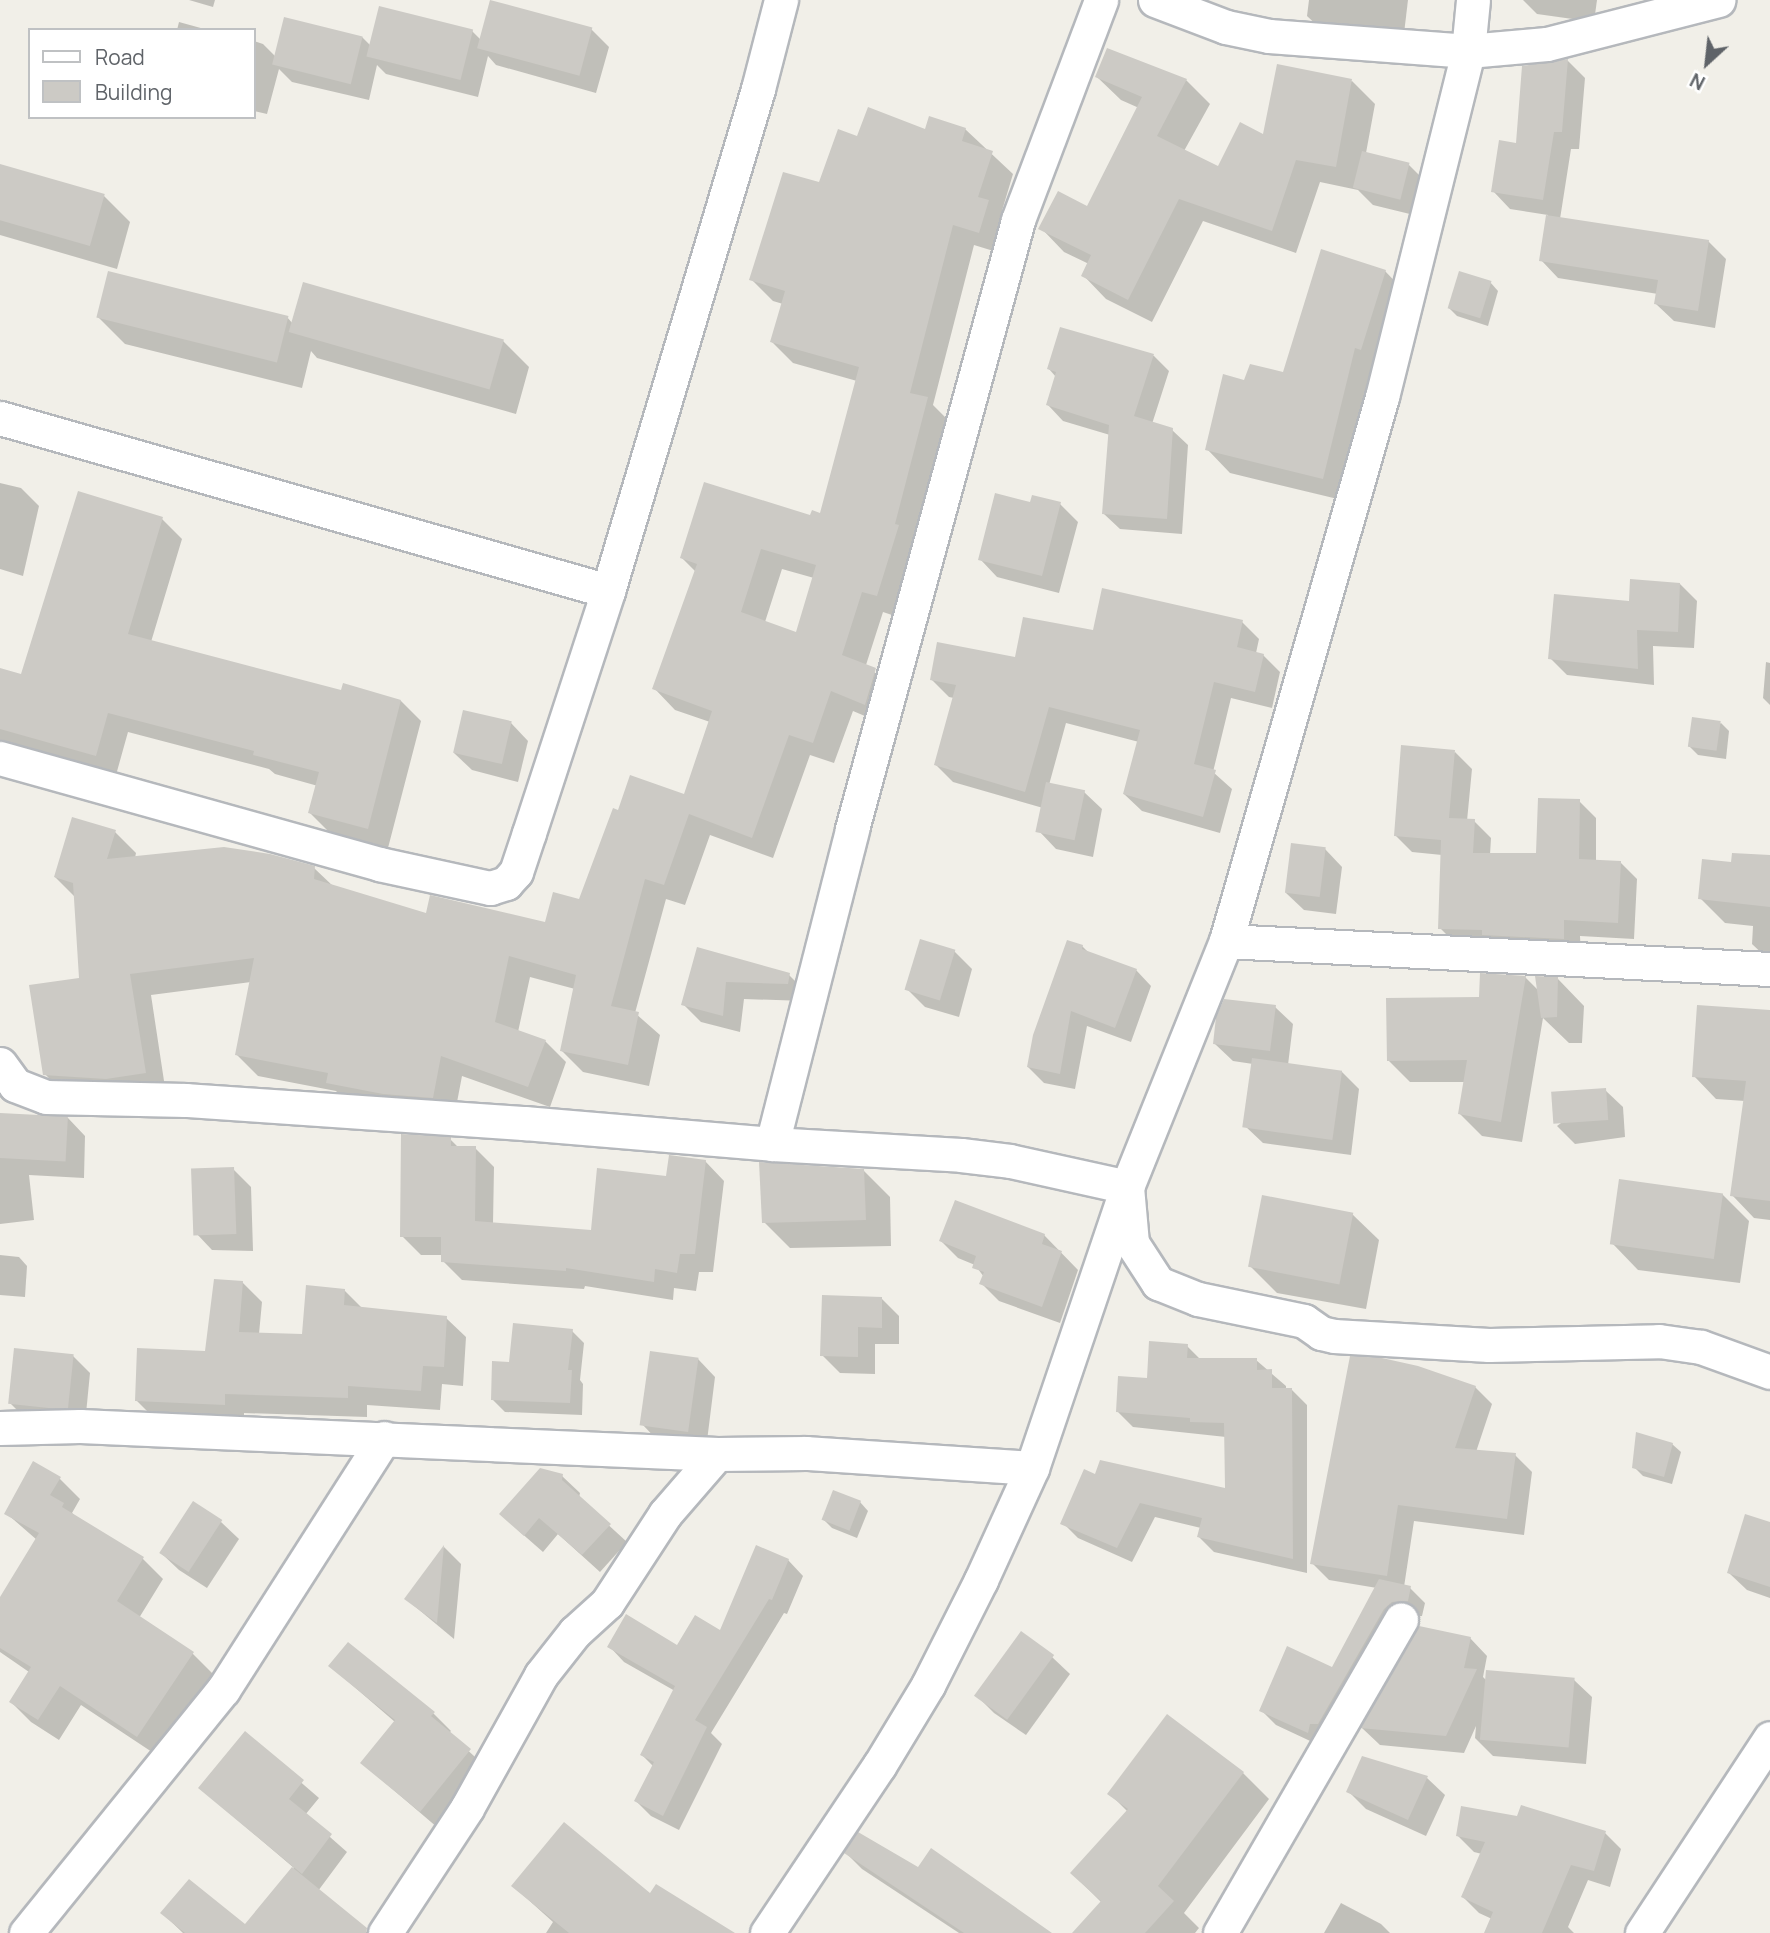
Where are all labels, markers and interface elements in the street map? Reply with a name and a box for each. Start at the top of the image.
legend [28,28,256,119]
north arrow [1672,28,1742,98]
text: Road [95,43,145,71]
text: N [1685,67,1709,96]
text: Building [95,78,172,106]

